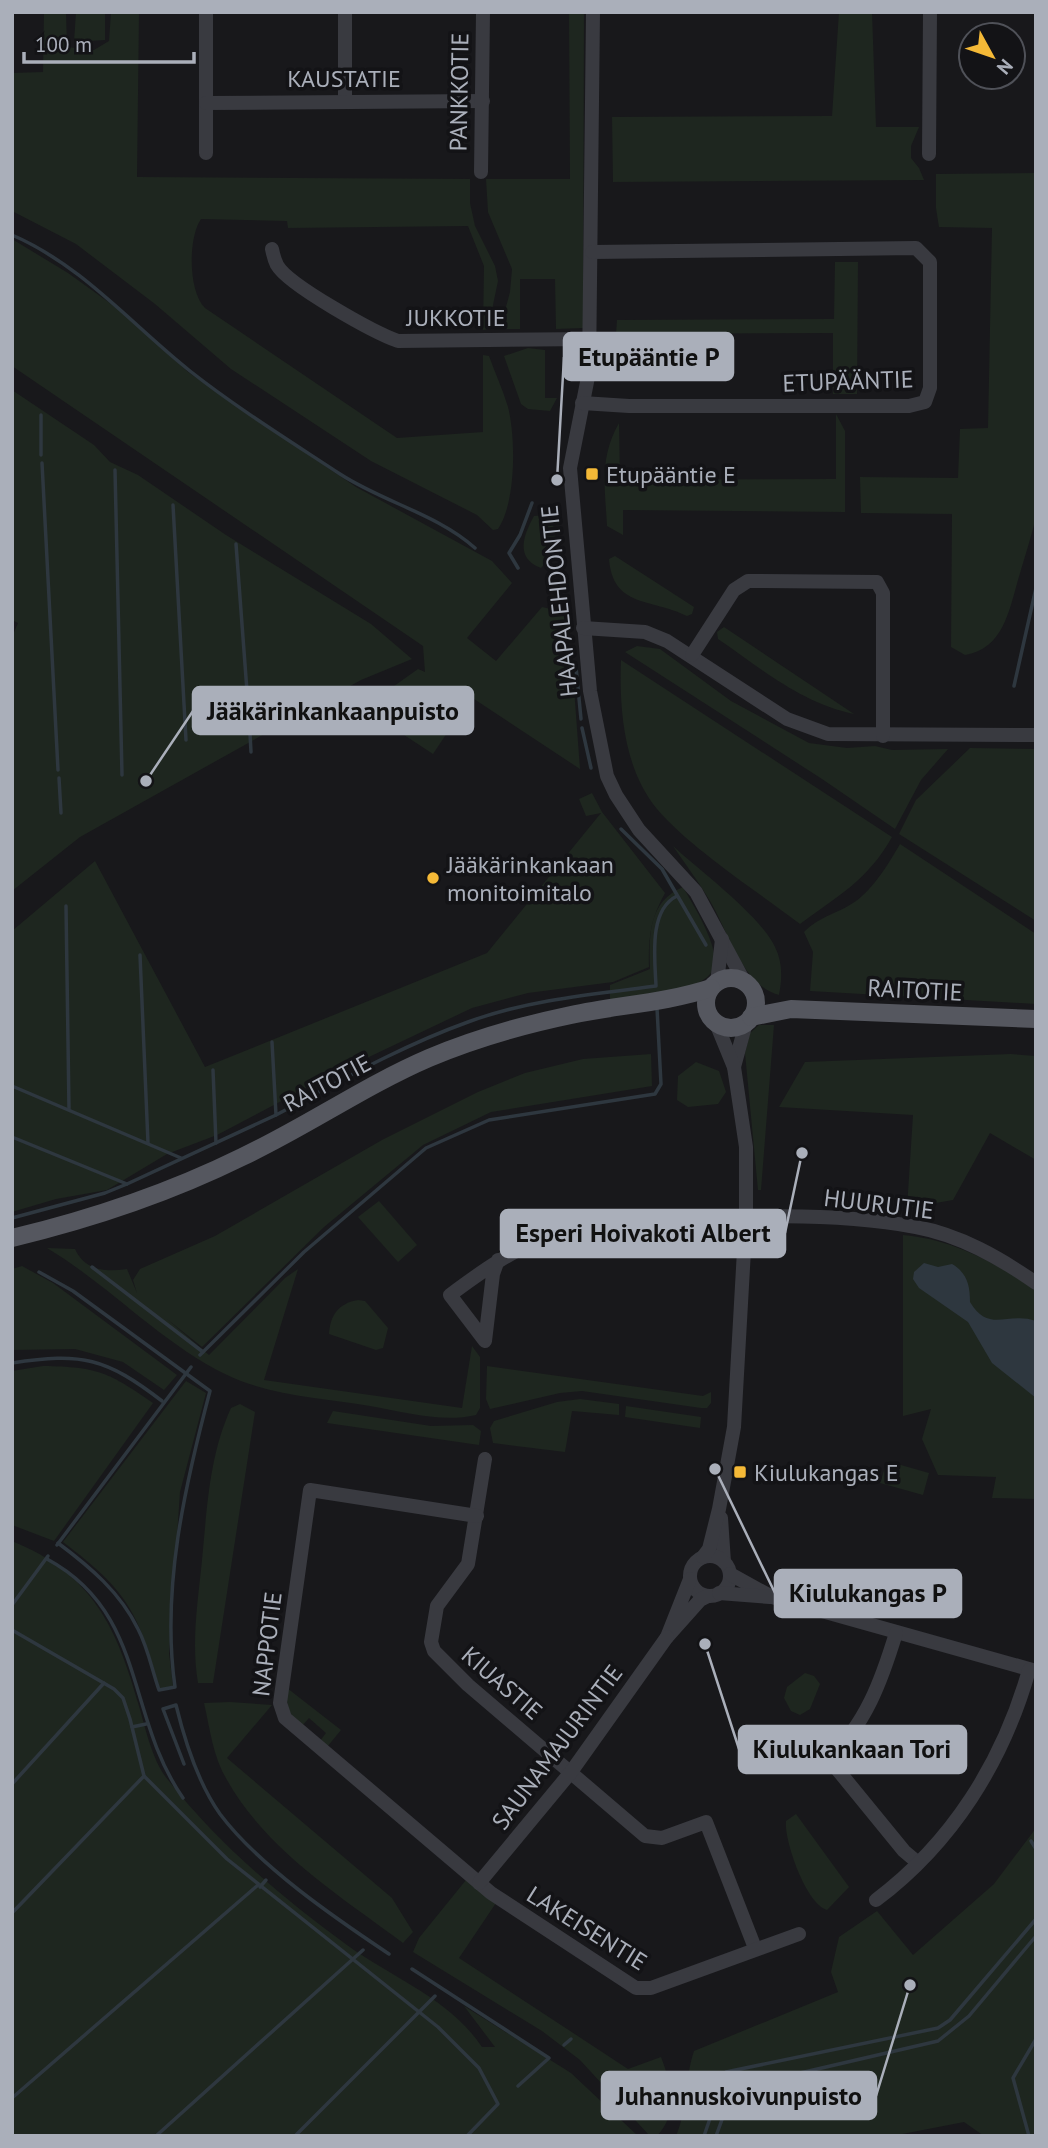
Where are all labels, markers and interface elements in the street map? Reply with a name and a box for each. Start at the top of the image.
scale bar [24,21,194,65]
north arrow [957,21,1027,91]
text: 100 m [35,31,92,58]
street label: PANKKOTIE [442,32,476,152]
text: N [992,54,1018,79]
street label: KAUSTATIE [287,63,401,94]
street label: JUKKOTIE [405,302,506,333]
callout: Etupääntie P [564,333,733,380]
text: Etupääntie P [578,340,720,373]
street label: ETUPÄÄNTIE [782,363,914,399]
place label: Etupääntie E [606,459,736,490]
marker: Etupääntie E [584,466,600,482]
street label: HAAPALEHDONTIE [533,503,585,699]
callout: Jääkärinkankaanpuisto [193,687,473,734]
text: Jääkärinkankaanpuisto [206,694,459,727]
place label: Jääkärinkankaan monitoimitalo [446,849,614,908]
marker: Jääkärinkankaan monitoimitalo [425,870,441,886]
street label: RAITOTIE [867,972,963,1008]
street label: RAITOTIE [278,1047,376,1119]
street label: HUURUTIE [822,1182,936,1226]
callout: Esperi Hoivakoti Albert [501,1210,785,1257]
text: Esperi Hoivakoti Albert [515,1216,771,1249]
place label: Kiulukangas E [754,1457,899,1488]
marker: Kiulukangas E [732,1464,748,1480]
callout: Kiulukangas P [775,1570,961,1617]
text: Kiulukangas P [789,1576,947,1609]
street label: NAPPOTIE [245,1590,289,1698]
street label: KIUASTIE [455,1639,549,1727]
street label: SAUNAMAJURINTIE [485,1658,629,1836]
callout: Kiulukankaan Tori [739,1726,966,1773]
text: Kiulukankaan Tori [753,1732,951,1765]
street label: LAKEISENTIE [521,1879,653,1977]
callout: Juhannuskoivunpuisto [602,2072,876,2119]
text: Juhannuskoivunpuisto [615,2079,862,2112]

